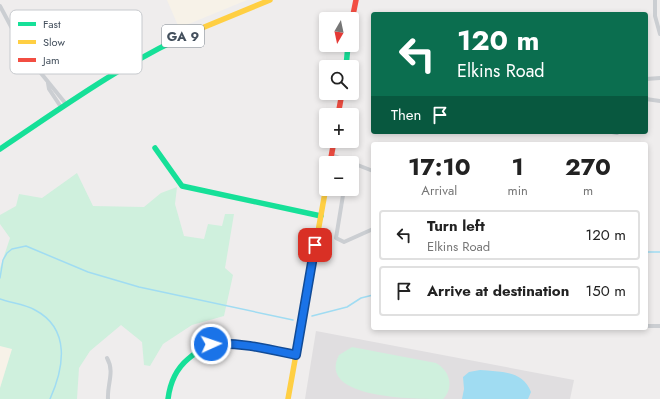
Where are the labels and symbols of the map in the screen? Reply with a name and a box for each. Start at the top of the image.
legend [10,10,142,74]
north arrow [319,12,359,52]
text: Fast [43,16,61,32]
road number: GA 9 [162,25,204,47]
text: Slow [43,34,65,50]
text: Jam [41,52,60,68]
pin [298,228,332,262]
position arrow [190,323,232,365]

